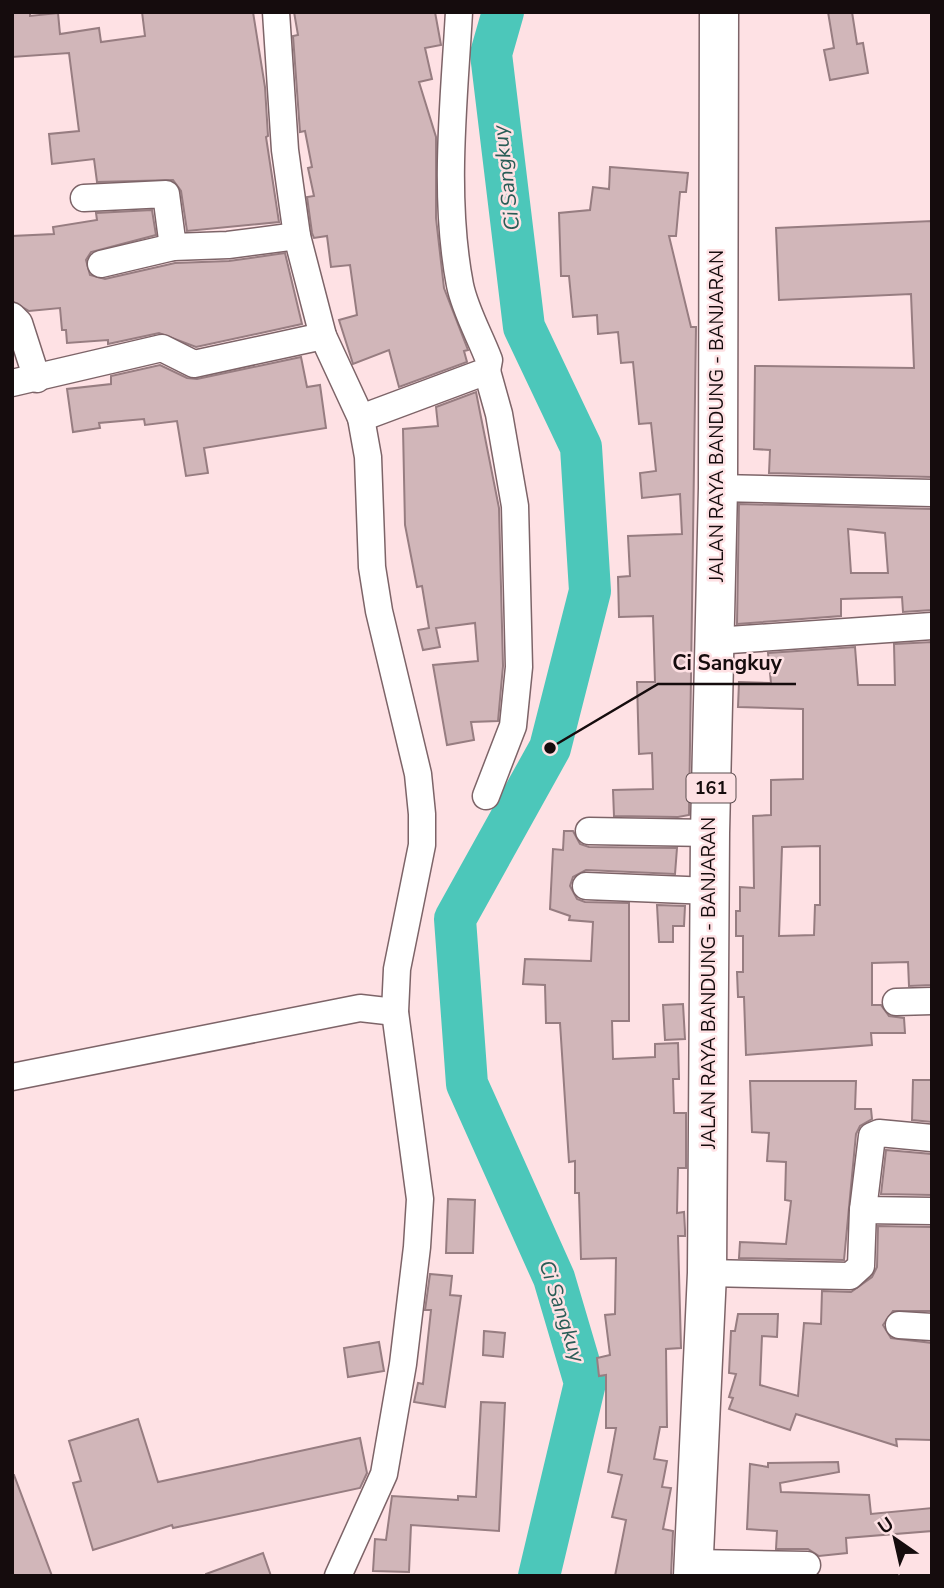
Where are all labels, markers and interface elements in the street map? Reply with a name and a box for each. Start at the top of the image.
water label: Ci Sangkuy [486,123,526,232]
street label: JALAN RAYA BANDUNG - BANJARAN [704,250,730,583]
callout: Ci Sangkuy [658,642,796,684]
text: Ci Sangkuy [672,649,783,677]
road number: 161 [686,774,736,802]
street label: JALAN RAYA BANDUNG - BANJARAN [696,817,722,1150]
water label: Ci Sangkuy [532,1256,592,1367]
north arrow [860,1504,930,1574]
text: U [873,1511,899,1540]

